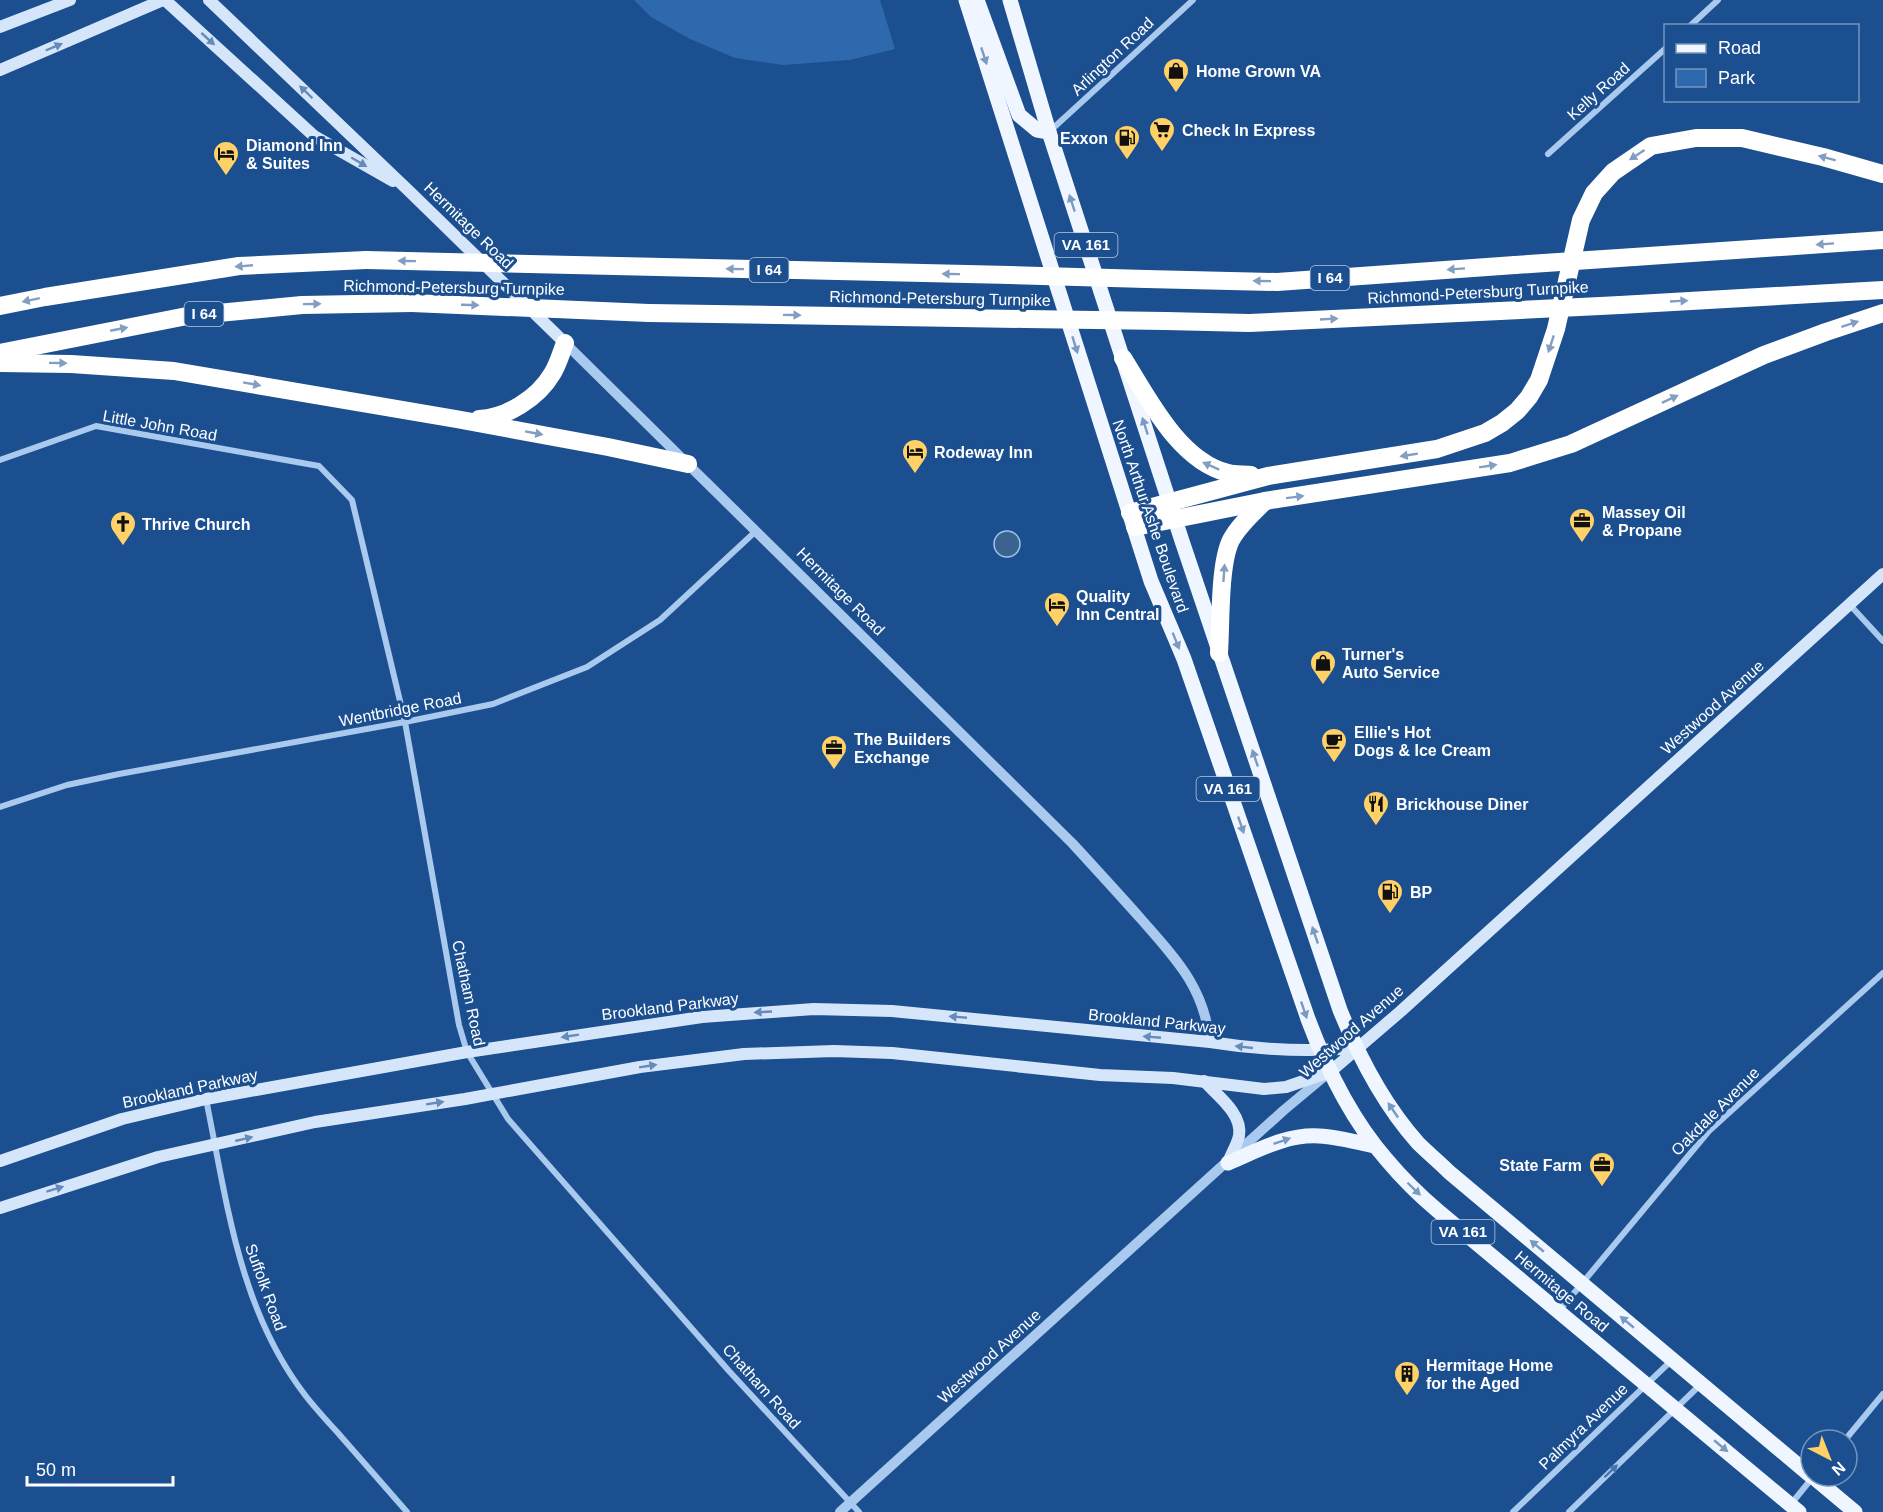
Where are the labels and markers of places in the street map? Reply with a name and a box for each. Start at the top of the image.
shop icon: Home Grown VA [1161,56,1191,94]
place label: Home Grown VA [1196,63,1321,80]
supermarket icon: Check In Express [1147,115,1177,153]
place label: Check In Express [1182,122,1316,139]
fuel station icon: Exxon [1112,123,1142,161]
place label: Exxon [1060,130,1108,147]
place label: Diamond Inn & Suites [246,137,343,172]
hotel icon: Diamond Inn & Suites [211,139,241,177]
hotel icon: Rodeway Inn [900,437,930,475]
place label: Rodeway Inn [934,444,1033,461]
place label: Massey Oil & Propane [1602,504,1686,539]
office icon: Massey Oil & Propane [1567,506,1597,544]
church icon: Thrive Church [108,509,138,547]
place label: Thrive Church [142,516,250,533]
place label: Quality Inn Central [1076,588,1160,623]
hotel icon: Quality Inn Central [1042,590,1072,628]
place label: Turner's Auto Service [1342,646,1440,681]
shop icon: Turner's Auto Service [1308,648,1338,686]
place label: Ellie's Hot Dogs & Ice Cream [1354,724,1491,759]
cafe icon: Ellie's Hot Dogs & Ice Cream [1319,726,1349,764]
place label: The Builders Exchange [854,731,951,766]
office icon: The Builders Exchange [819,733,849,771]
restaurant icon: Brickhouse Diner [1361,789,1391,827]
place label: Brickhouse Diner [1396,796,1528,813]
fuel station icon: BP [1375,877,1405,915]
place label: BP [1410,884,1433,901]
office icon: State Farm [1587,1150,1617,1188]
place label: State Farm [1499,1157,1582,1174]
place label: Hermitage Home for the Aged [1426,1357,1553,1392]
building icon: Hermitage Home for the Aged [1392,1359,1422,1397]

